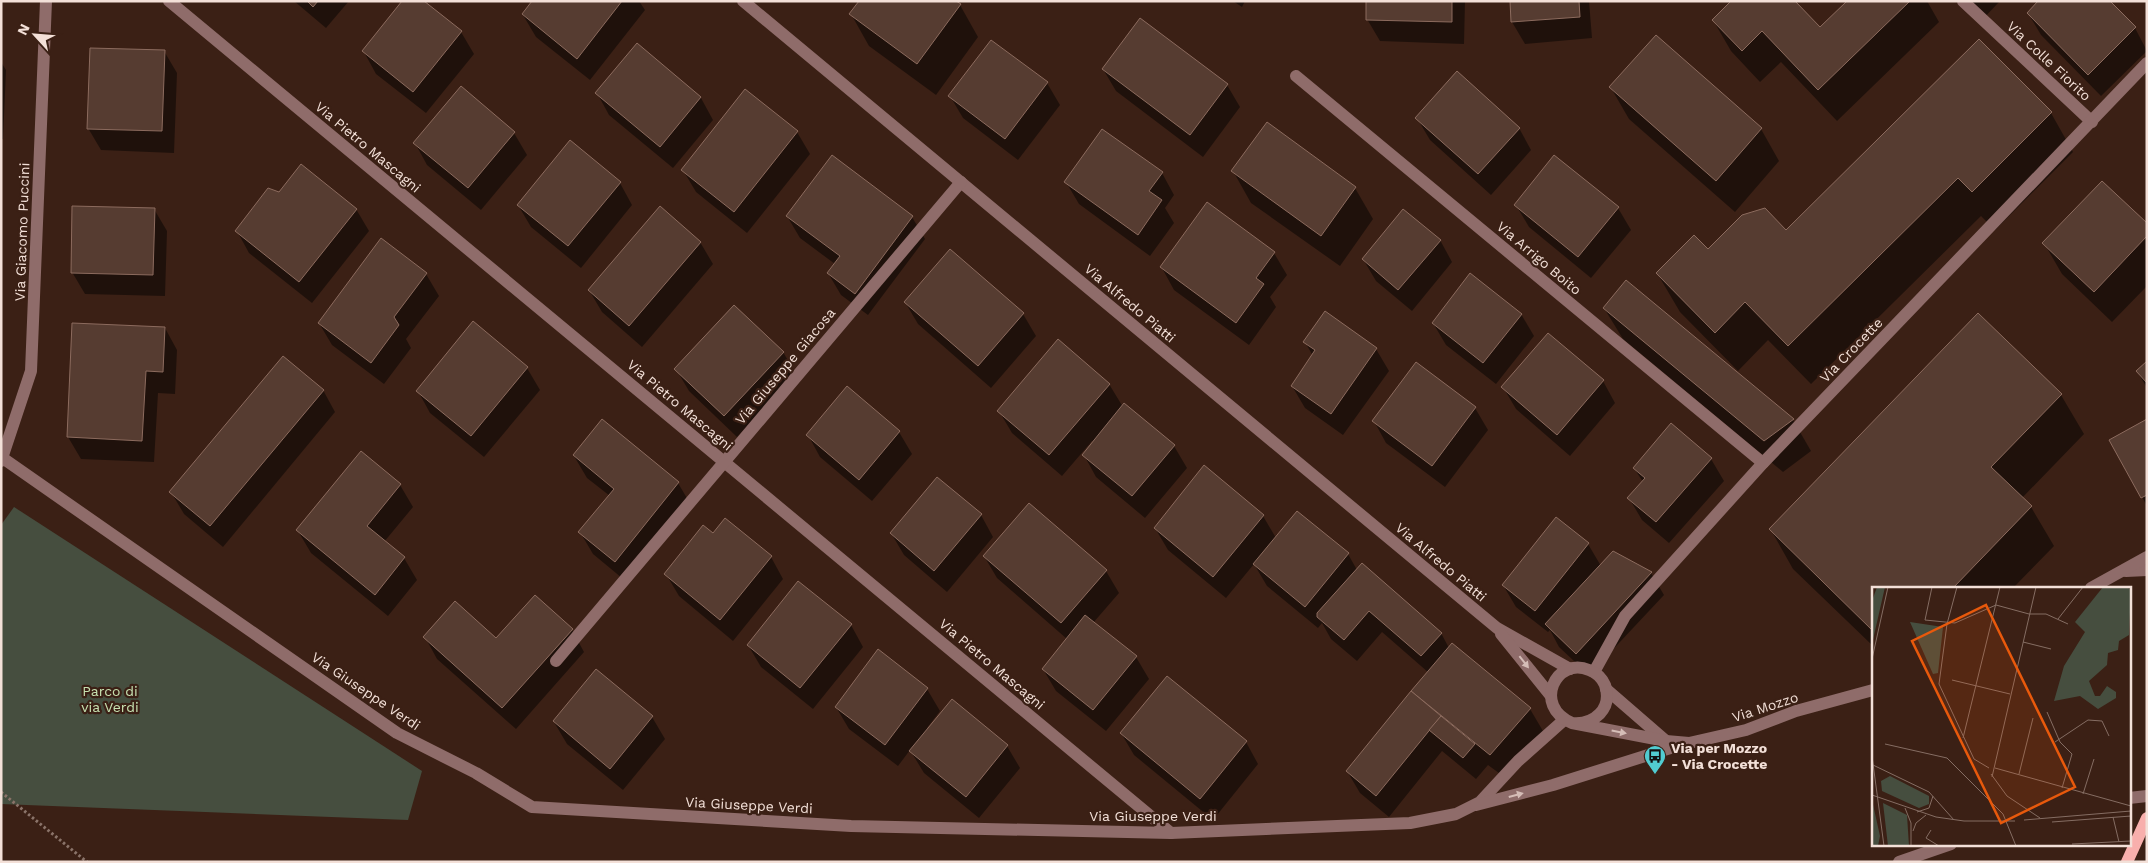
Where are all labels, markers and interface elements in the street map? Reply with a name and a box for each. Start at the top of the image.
north arrow [10,10,60,60]
street label: Via Colle Fiorito [2004,18,2094,104]
text: N [14,21,33,37]
street label: Via Pietro Mascagni [312,98,424,196]
street label: Via Giacomo Puccini [12,162,32,302]
street label: Via Arrigo Boito [1494,218,1584,298]
street label: Via Alfredo Piatti [1081,260,1179,346]
street label: Via Giuseppe Giacosa [732,305,838,427]
street label: Via Crocette [1816,314,1886,386]
street label: Via Pietro Mascagni [624,356,736,454]
street label: Via Alfredo Piatti [1392,519,1490,605]
inset map [1872,587,2130,846]
street label: Via Pietro Mascagni [936,615,1048,713]
street label: Via Giuseppe Verdi [309,649,423,733]
one-way arrow [1518,655,1529,668]
park label: Parco di via Verdi [81,683,139,715]
street label: Via Mozzo [1730,689,1800,725]
one-way arrow [1611,729,1627,737]
place label: Via per Mozzo - Via Crocette [1671,740,1767,772]
bus stop icon: Via per Mozzo - Via Crocette [1643,744,1667,775]
one-way arrow [1509,791,1524,799]
street label: Via Giuseppe Verdi [685,794,813,816]
street label: Via Giuseppe Verdi [1089,808,1217,824]

